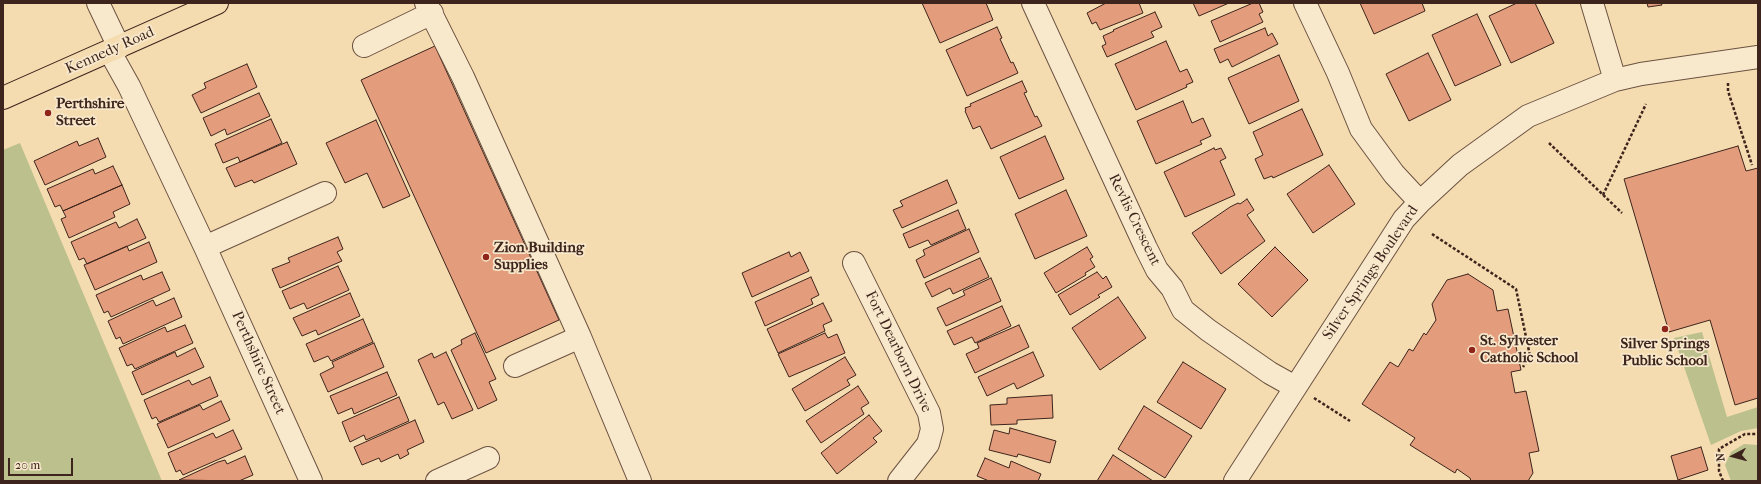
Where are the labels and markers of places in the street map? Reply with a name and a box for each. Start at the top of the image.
place label: Perthshire Street [56,95,124,130]
marker: Perthshire Street [43,108,53,118]
place label: Zion Building Supplies [494,239,584,274]
marker: Zion Building Supplies [481,252,491,262]
marker: Silver Springs Public School [1660,324,1670,334]
place label: St. Sylvester Catholic School [1480,332,1578,367]
place label: Silver Springs Public School [1620,335,1710,370]
marker: St. Sylvester Catholic School [1467,345,1477,355]

